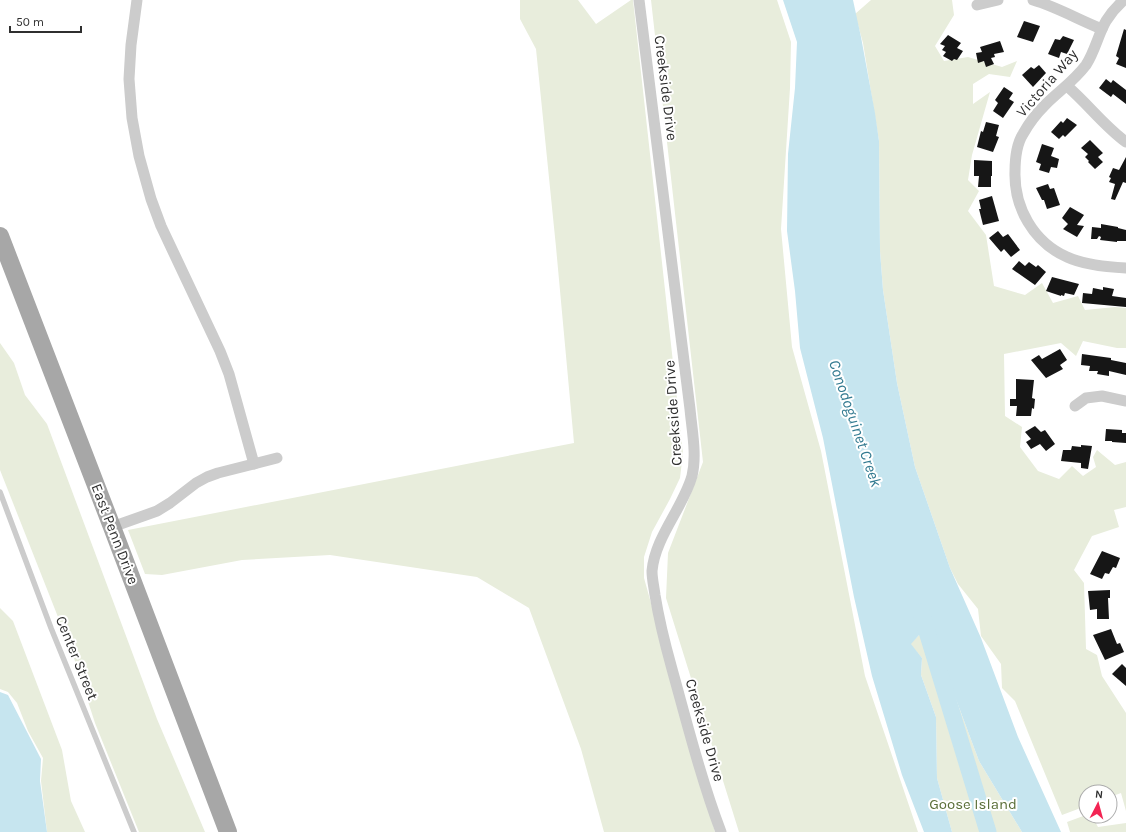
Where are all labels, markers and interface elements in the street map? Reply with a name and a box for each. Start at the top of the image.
scale bar [10,8,81,34]
text: 50 m [16,15,44,29]
street label: Creekside Drive [651,34,681,142]
street label: Victoria Way [1013,45,1081,121]
water label: Conodoguinet Creek [825,357,886,490]
street label: Creekside Drive [660,359,686,467]
street label: East Penn Drive [88,481,142,587]
street label: Center Street [52,613,102,703]
street label: Creekside Drive [682,677,728,783]
north arrow [1078,784,1118,824]
text: N [1094,788,1104,801]
park label: Goose Island [929,795,1017,813]

